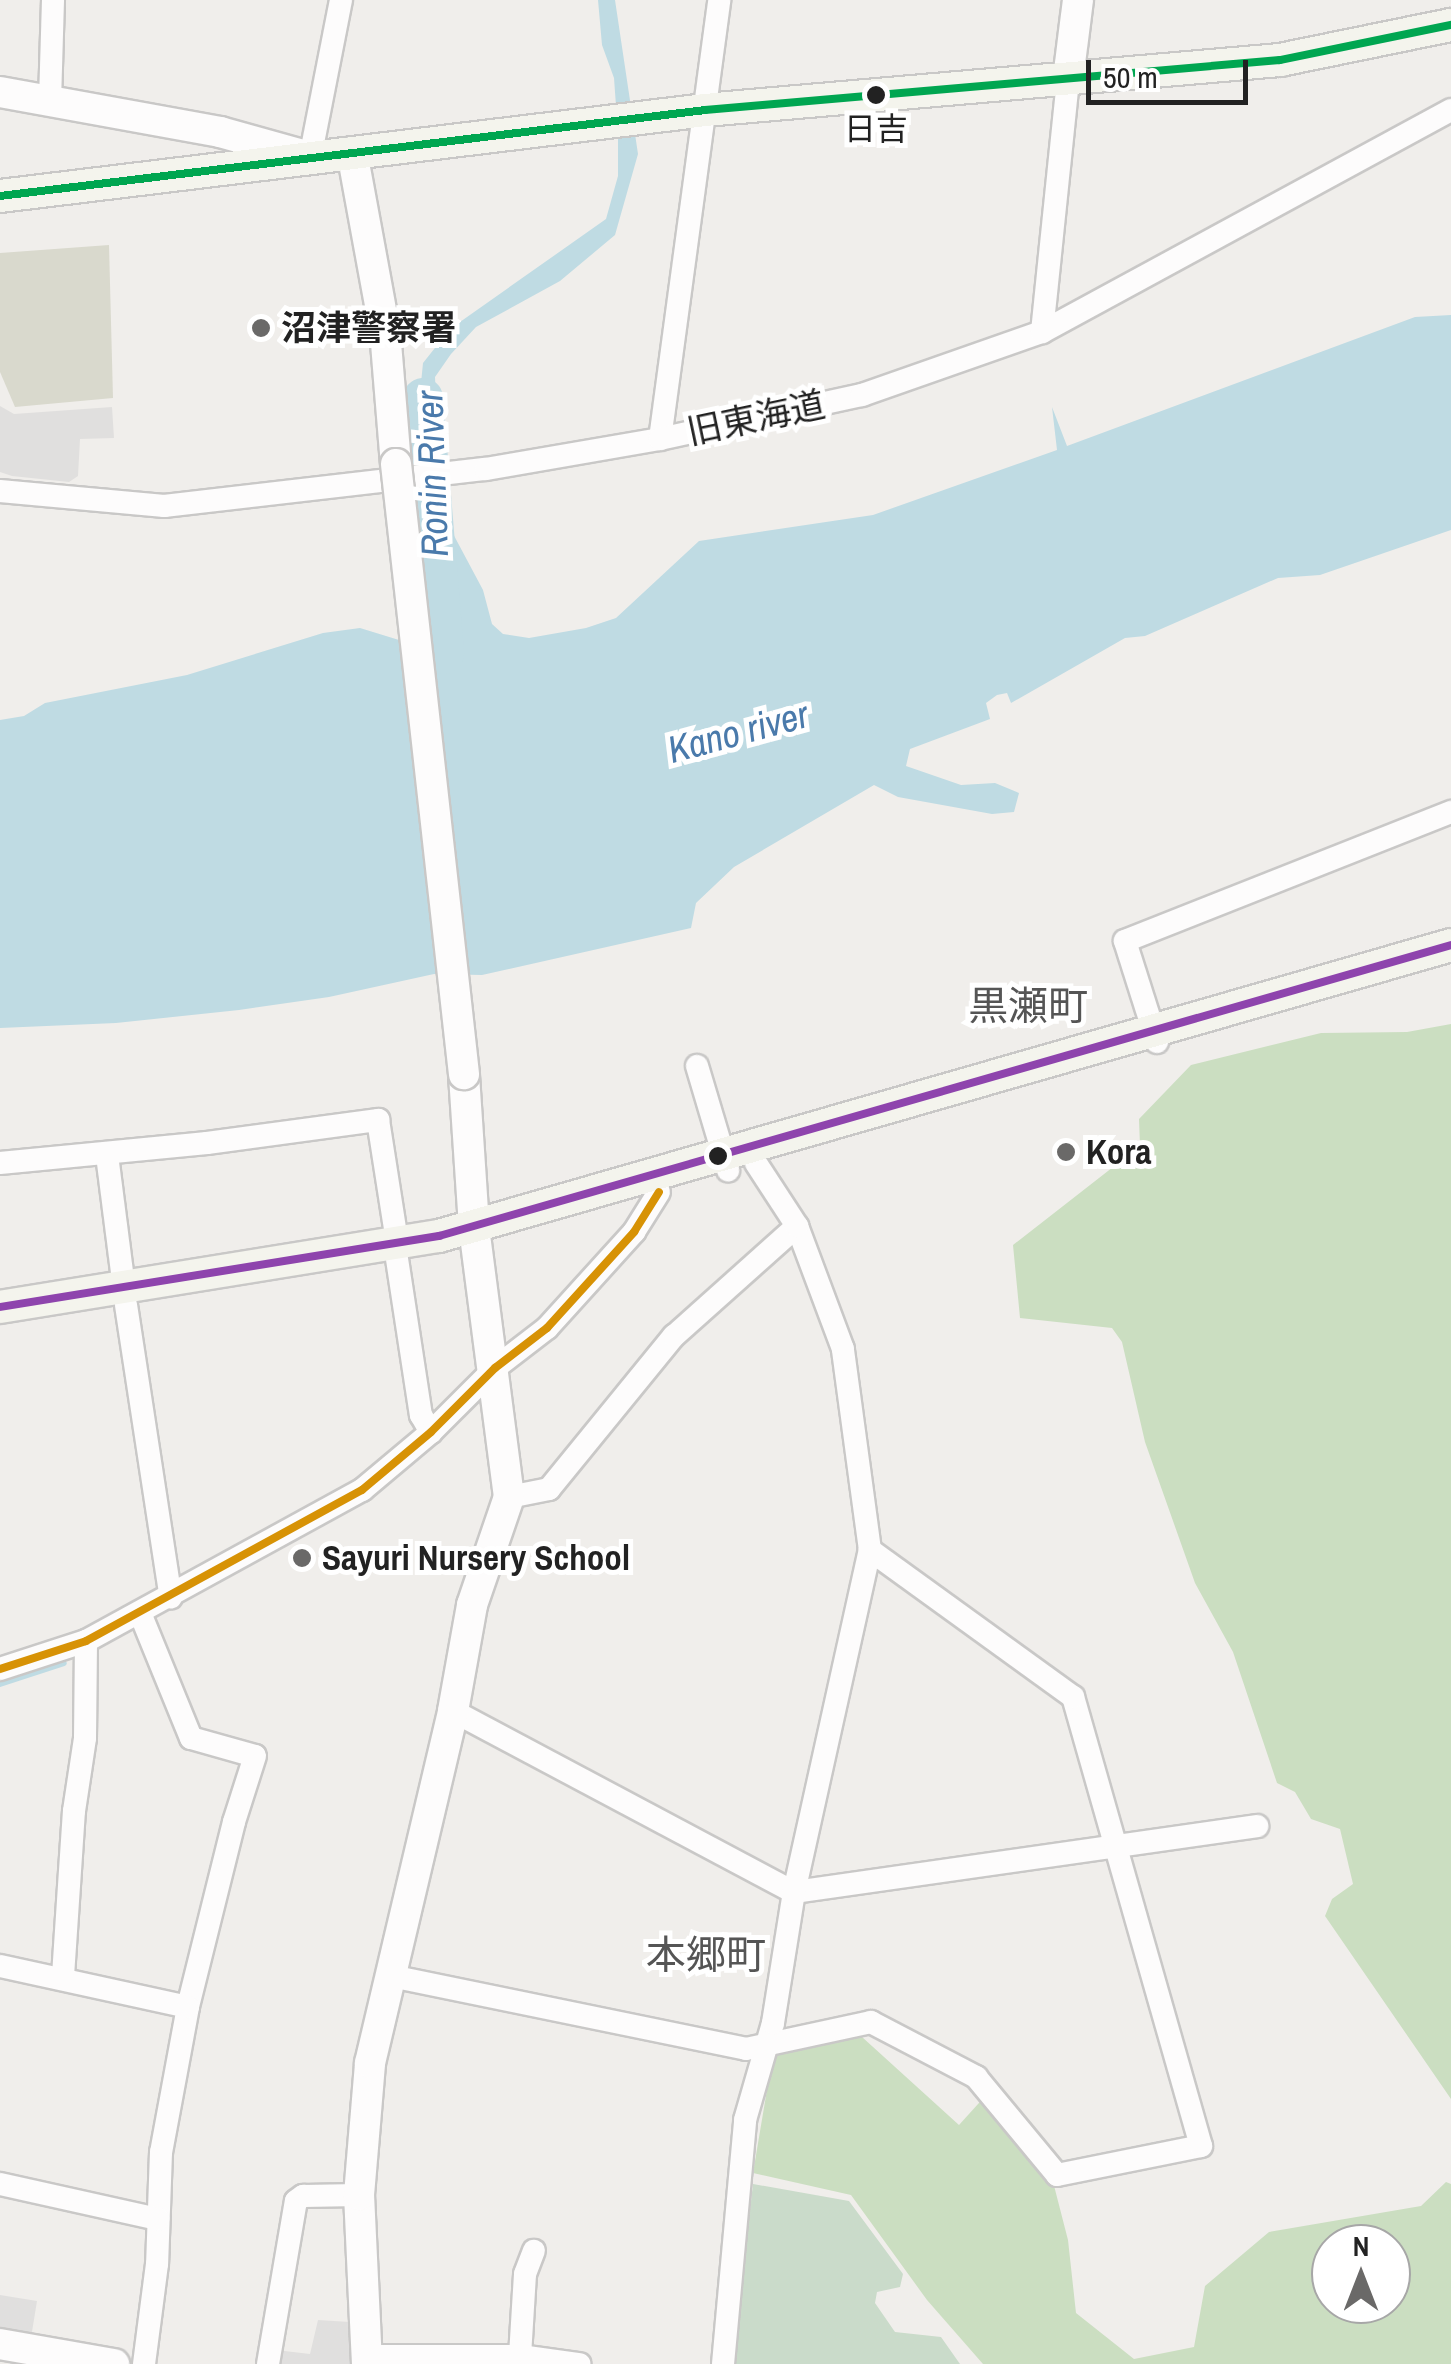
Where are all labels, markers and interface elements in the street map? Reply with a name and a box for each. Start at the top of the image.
scale bar [1091,40,1254,102]
text: 50 m [1103,57,1158,97]
marker: 日吉 [866,85,886,105]
place label: 日吉 [844,110,908,148]
place label: 沼津警察署 [281,307,456,349]
marker: 沼津警察署 [250,317,272,339]
street label: 旧東海道 [683,383,829,453]
water label: Ronin River [406,390,458,558]
water label: Kano river [663,691,813,773]
district label: 黒瀬町 [968,982,1088,1030]
place label: Kora [1086,1131,1151,1173]
marker: Kora [1055,1141,1077,1163]
unlabelled marker [708,1146,728,1166]
place label: Sayuri Nursery School [322,1537,630,1579]
marker: Sayuri Nursery School [291,1547,313,1569]
district label: 本郷町 [646,1931,766,1979]
north arrow [1311,2224,1411,2324]
text: N [1353,2227,1369,2265]

